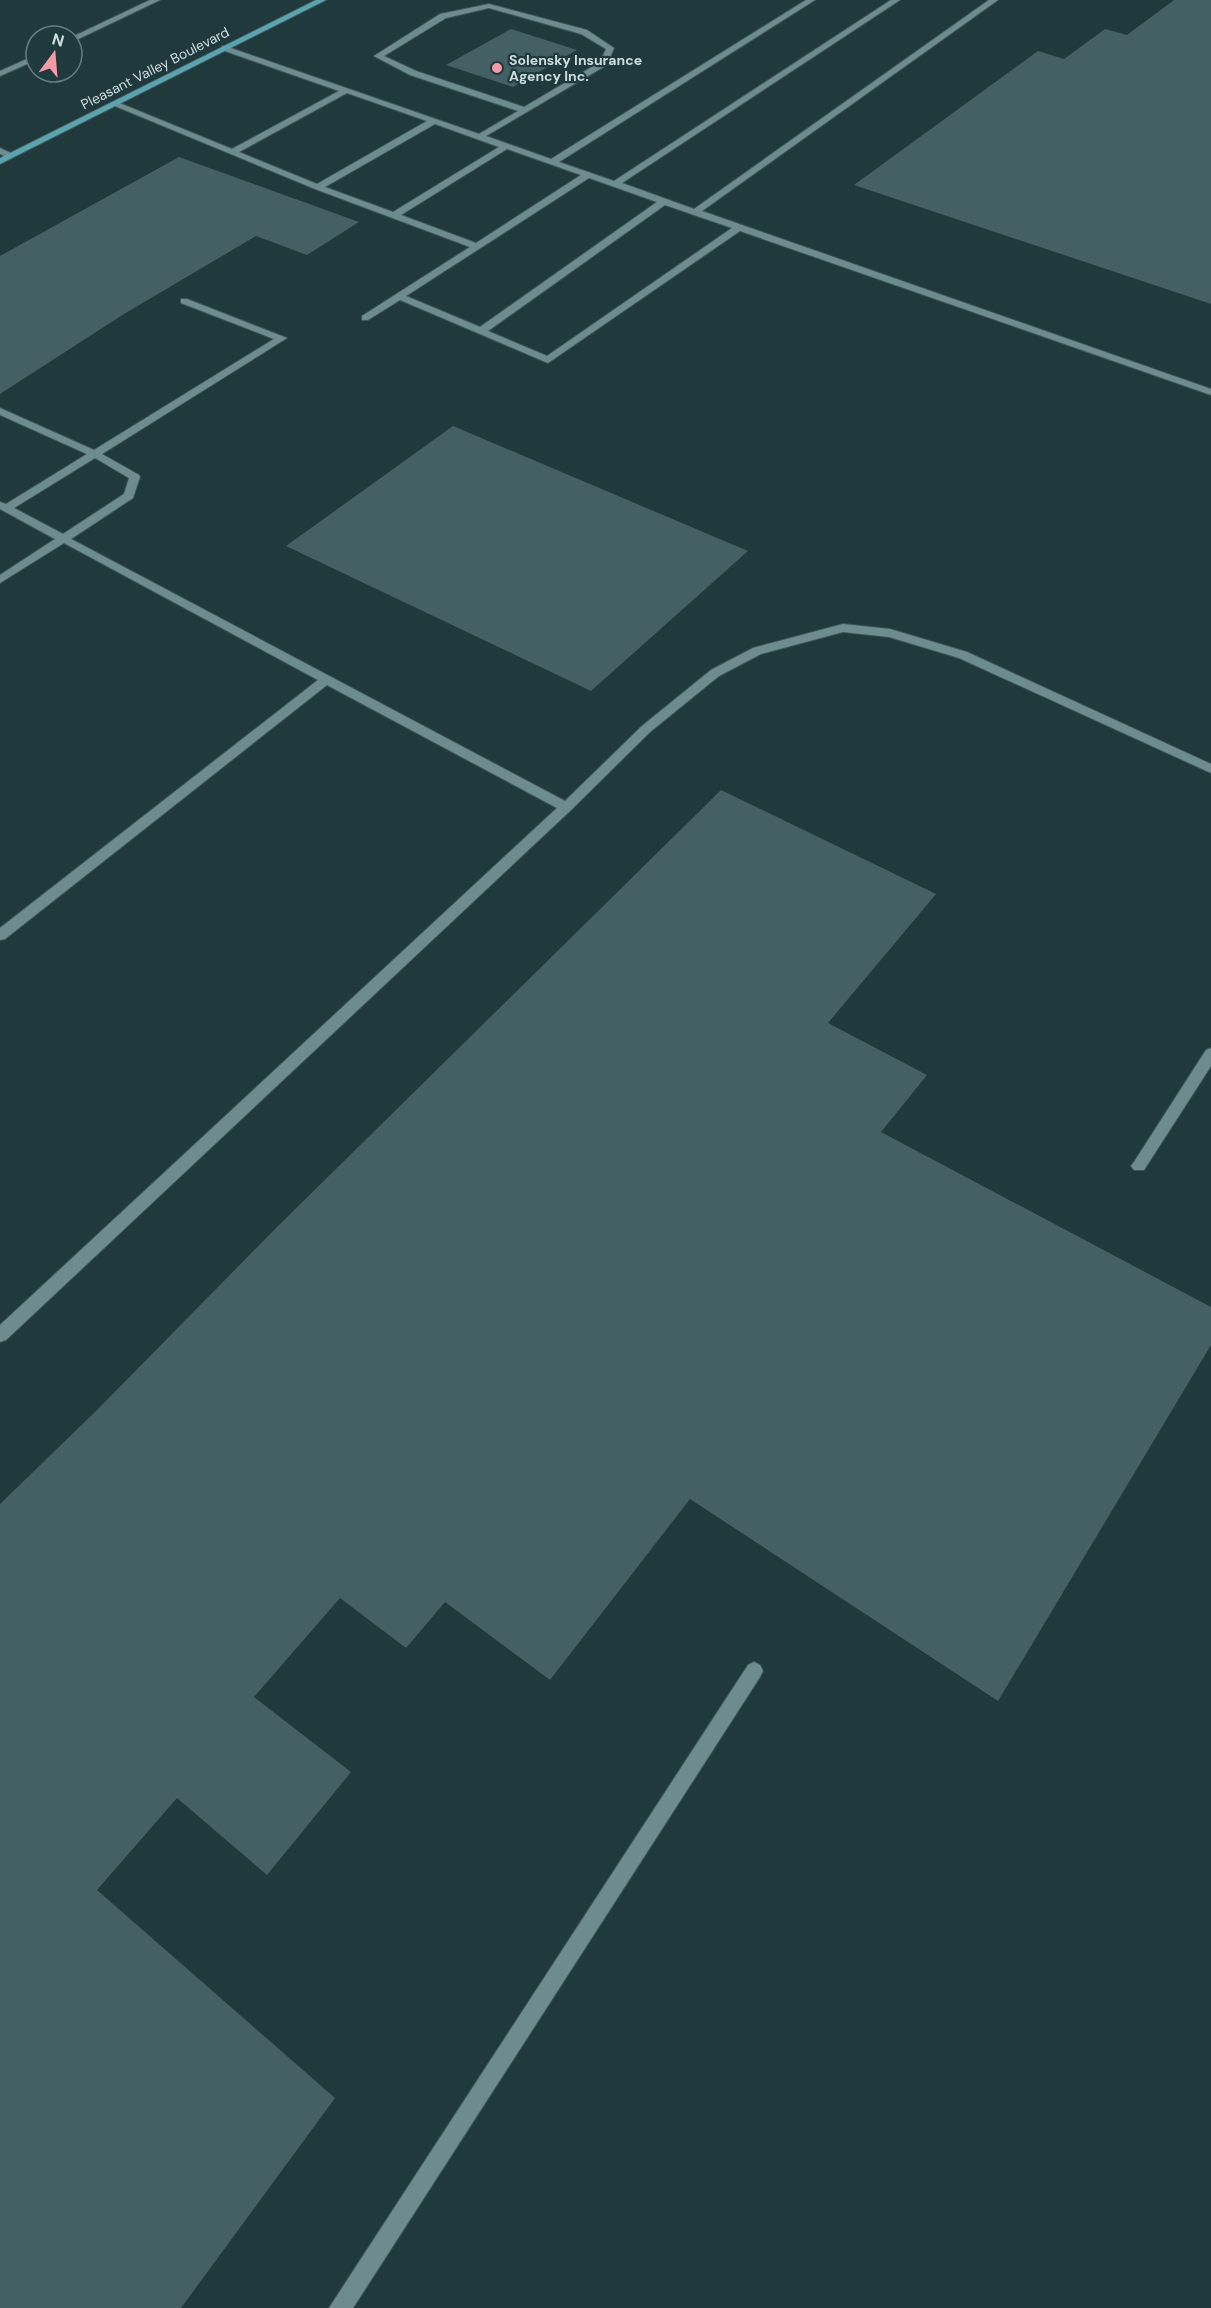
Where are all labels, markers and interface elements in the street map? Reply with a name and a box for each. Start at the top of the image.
street label: Pleasant Valley Boulevard [78,23,232,113]
north arrow [24,24,84,84]
text: N [49,28,67,52]
place label: Solensky Insurance Agency Inc. [509,51,642,85]
marker: Solensky Insurance Agency Inc. [490,61,504,75]

